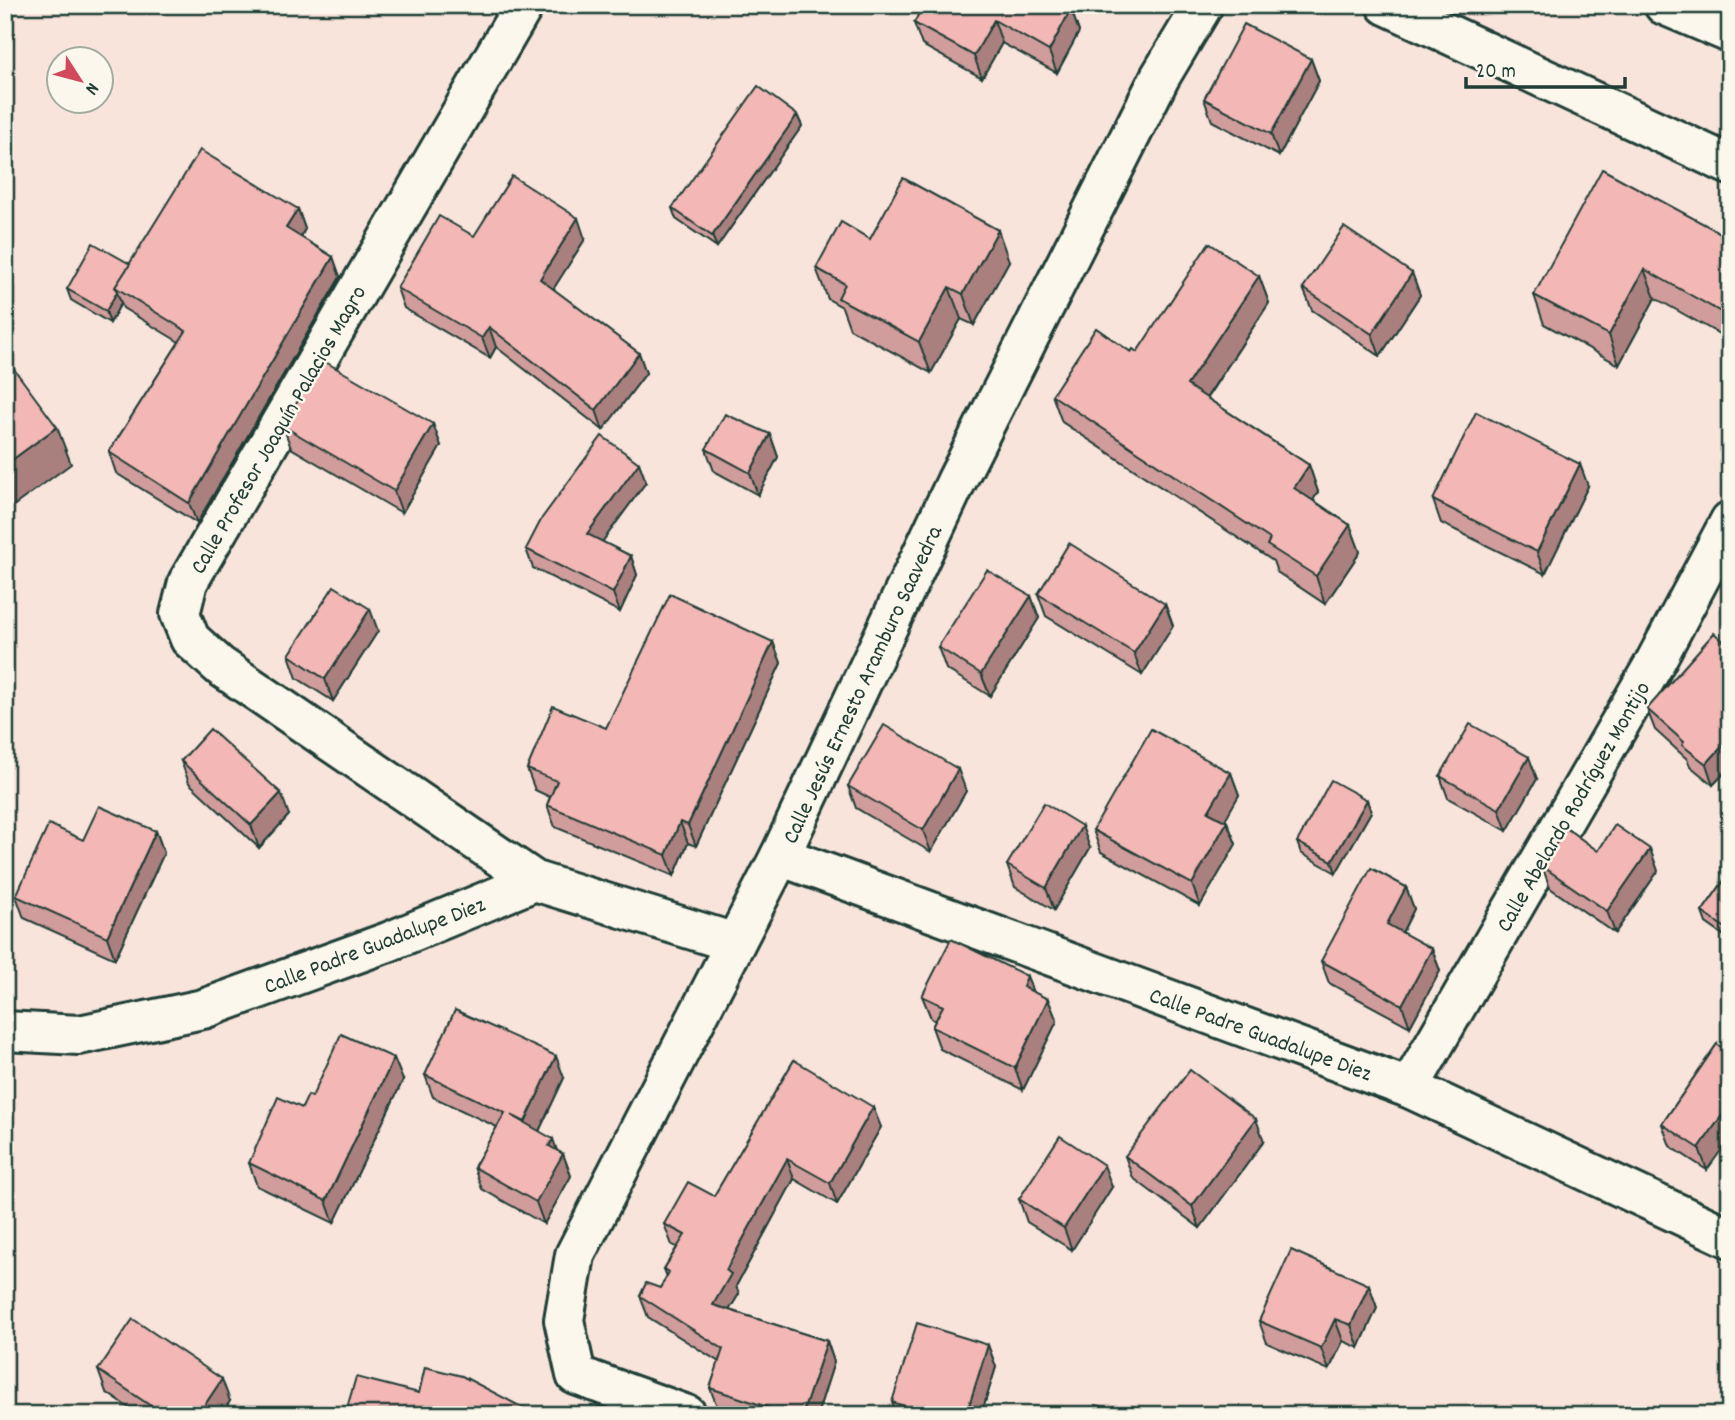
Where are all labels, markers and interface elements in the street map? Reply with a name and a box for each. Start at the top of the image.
north arrow [46,46,116,116]
scale bar [1466,46,1625,90]
text: 20 m [1476,58,1516,88]
text: N [77,76,105,100]
street label: Calle Profesor Joaquín Palacios Magro [184,280,376,581]
street label: Calle Jesús Ernesto Aramburo Saavedra [776,520,953,850]
street label: Calle Abelardo Rodríguez Montijo [1490,676,1660,939]
street label: Calle Padre Guadalupe Diez [260,890,491,1005]
street label: Calle Padre Guadalupe Diez [1144,981,1376,1092]

